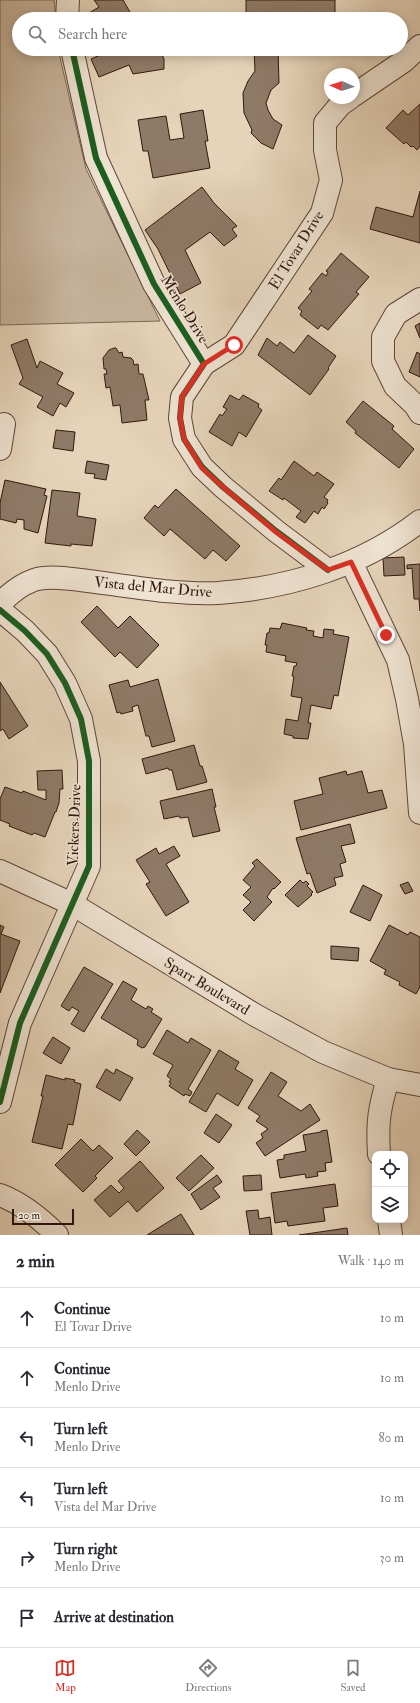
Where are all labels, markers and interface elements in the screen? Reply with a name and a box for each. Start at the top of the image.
search box [12,12,408,56]
icon: search [26,23,48,45]
text: Search here [58,25,127,44]
north arrow [324,68,360,104]
street label: El Tovar Drive [265,207,328,293]
street label: Menlo Drive [156,272,213,347]
route start [225,336,243,354]
street label: Vista del Mar Drive [93,573,213,602]
route end [377,626,395,644]
street label: Vickers Drive [64,784,85,866]
street label: Sparr Boulevard [160,953,254,1021]
map controls [372,1151,408,1223]
button: locate [372,1151,408,1187]
button: layers [372,1187,408,1223]
scale bar [12,1207,74,1226]
text: 20 m [18,1209,40,1222]
text: 2 min [16,1251,55,1272]
text: Walk · 140 m [338,1253,404,1269]
text: Continue [54,1300,110,1319]
icon: ahead [16,1307,38,1329]
text: 10 m [380,1310,404,1326]
text: El Tovar Drive [54,1319,132,1335]
text: Continue [54,1360,110,1379]
icon: ahead [16,1367,38,1389]
text: 10 m [380,1370,404,1386]
text: Menlo Drive [54,1379,121,1395]
text: Turn left [54,1420,108,1439]
icon: left [16,1427,38,1449]
text: 80 m [378,1430,404,1446]
text: Menlo Drive [54,1439,121,1455]
text: Turn left [54,1480,108,1499]
icon: left [16,1487,38,1509]
text: 10 m [380,1490,404,1506]
text: Vista del Mar Drive [54,1499,156,1515]
text: Turn right [54,1540,117,1559]
icon: right [16,1547,38,1569]
text: 30 m [380,1550,404,1566]
text: Menlo Drive [54,1559,121,1575]
icon: arrive [16,1607,38,1629]
text: Arrive at destination [54,1608,174,1627]
tab: Map [54,1657,76,1694]
tab: Directions [185,1657,232,1694]
tab: Saved [340,1657,366,1694]

